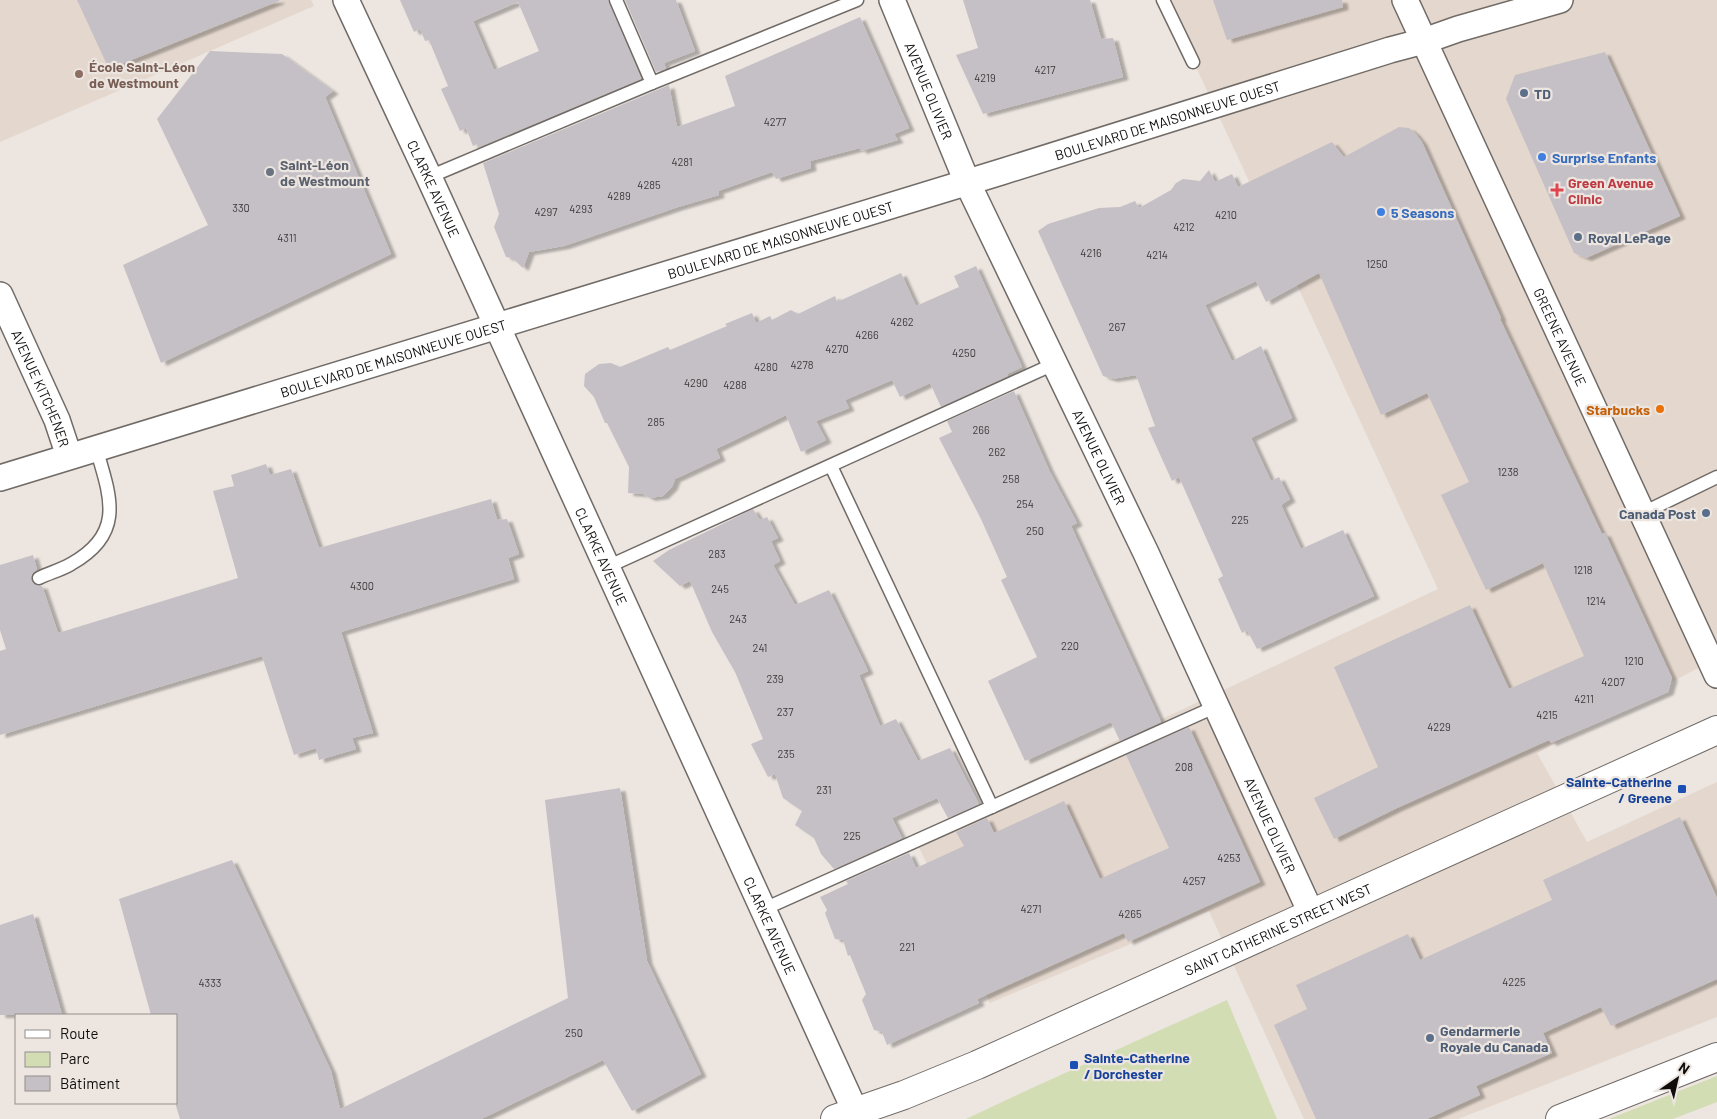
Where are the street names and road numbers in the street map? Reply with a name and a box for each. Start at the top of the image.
street label: AVENUE OLIVIER [902,40,957,142]
street label: BOULEVARD DE MAISONNEUVE OUEST [1052,77,1282,163]
street label: CLARKE AVENUE [404,137,464,240]
street label: BOULEVARD DE MAISONNEUVE OUEST [665,197,895,282]
street label: GREENE AVENUE [1531,285,1591,388]
street label: BOULEVARD DE MAISONNEUVE OUEST [278,315,508,400]
street label: AVENUE KITCHENER [8,327,74,449]
street label: AVENUE OLIVIER [1069,407,1130,507]
street label: CLARKE AVENUE [572,504,631,607]
street label: AVENUE OLIVIER [1241,774,1300,876]
street label: CLARKE AVENUE [741,874,800,977]
street label: SAINT CATHERINE STREET WEST [1181,879,1374,979]

